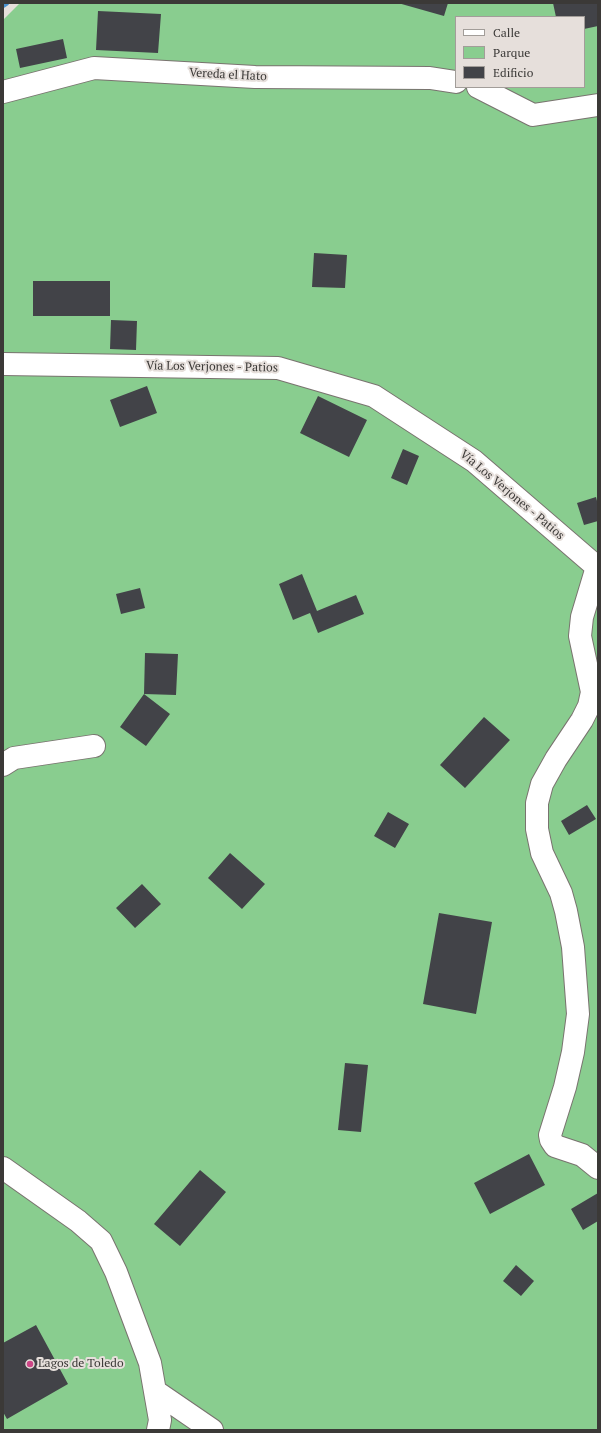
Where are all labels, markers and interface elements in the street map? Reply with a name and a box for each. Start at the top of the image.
legend [455,16,585,88]
text: Calle [493,25,520,40]
text: Parque [493,45,530,60]
text: Edificio [493,65,533,80]
street label: Vereda el Hato [189,66,267,84]
street label: Vía Los Verjones - Patios [146,359,278,375]
street label: Vía Los Verjones - Patios [457,447,567,543]
place label: Lagos de Toledo [38,1357,124,1371]
marker: Lagos de Toledo [25,1359,35,1369]

